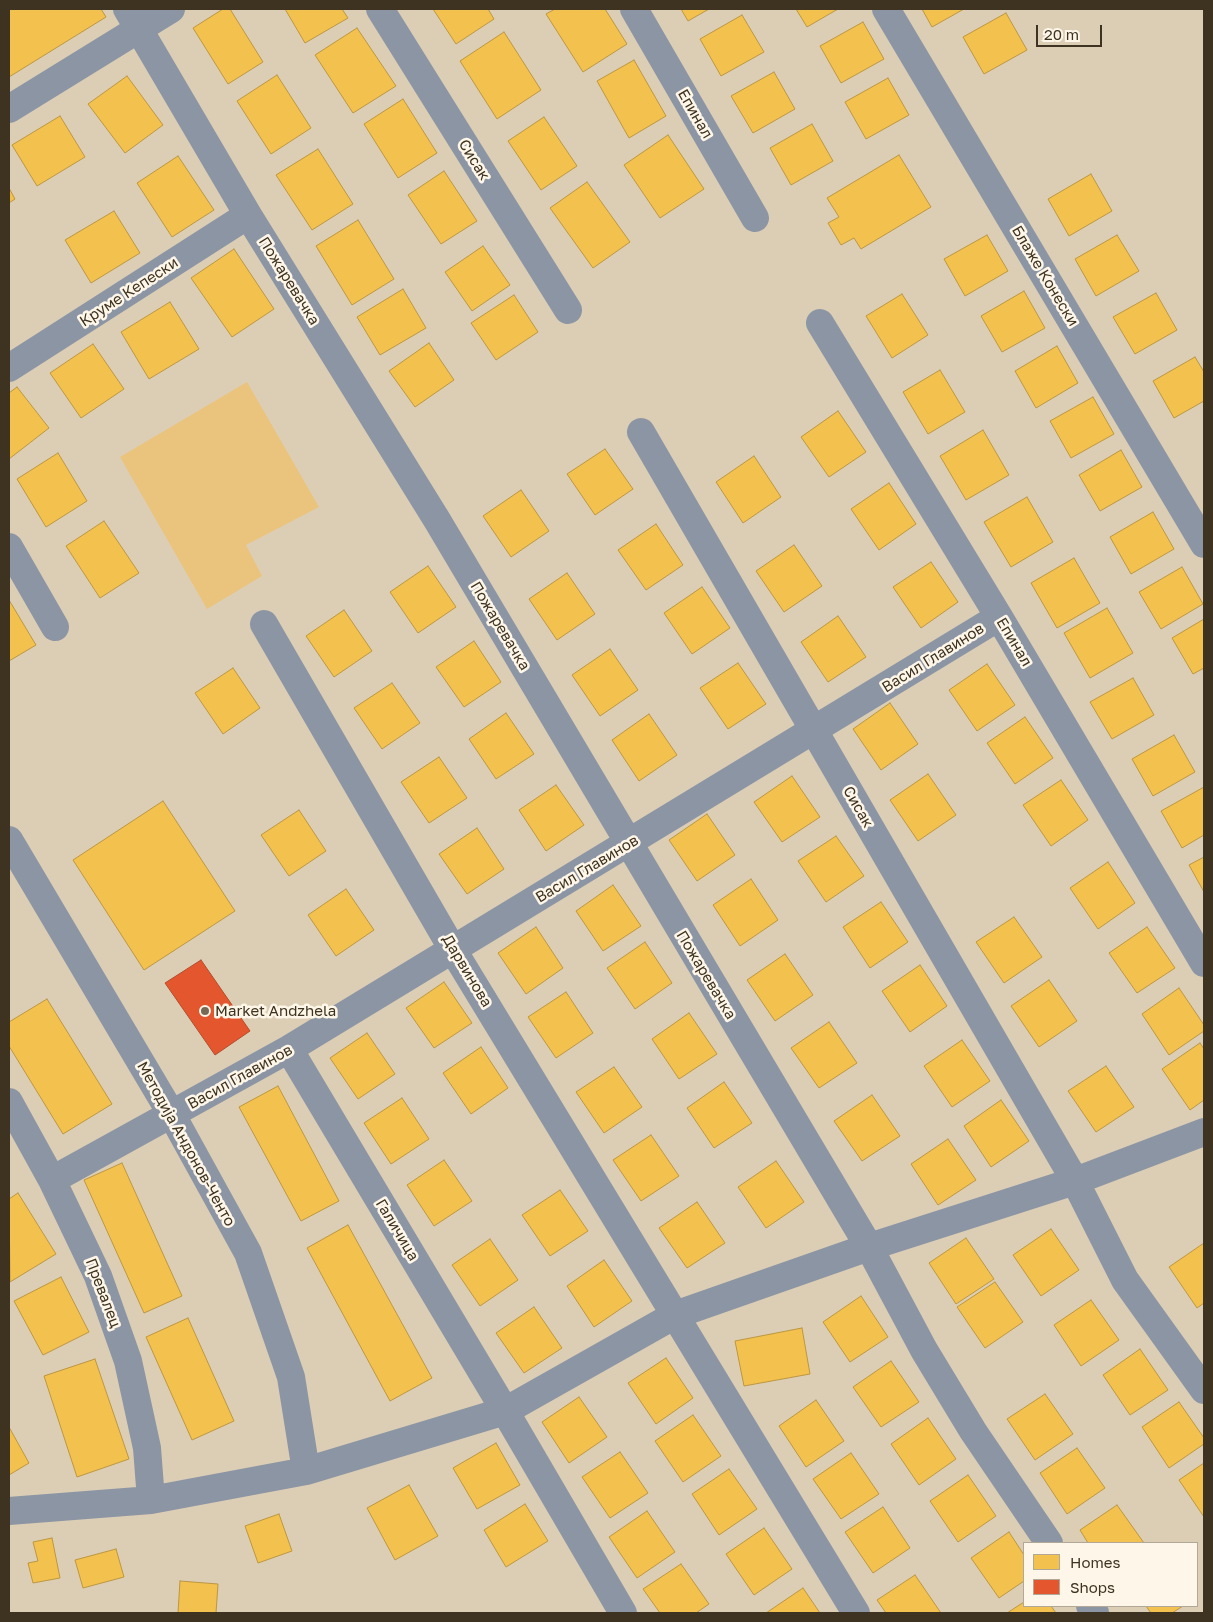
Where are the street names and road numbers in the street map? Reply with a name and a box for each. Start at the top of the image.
street label: Епинал [674,86,716,142]
street label: Сисак [455,136,493,184]
street label: Блаже Конески [1008,222,1082,330]
street label: Пожаревачка [255,234,323,328]
street label: Круме Кепески [76,254,182,330]
street label: Пожаревачка [466,578,534,674]
street label: Епинал [992,614,1036,670]
street label: Васил Главинов [879,619,987,697]
street label: Сисак [839,783,877,831]
street label: Васил Главинов [532,831,642,907]
street label: Пожаревачка [672,927,740,1023]
street label: Дарвинова [438,931,496,1011]
street label: Васил Главинов [185,1041,295,1113]
street label: Методија Андонов-Ченто [133,1059,239,1229]
street label: Галичица [372,1196,422,1264]
street label: Превалец [82,1256,124,1330]

